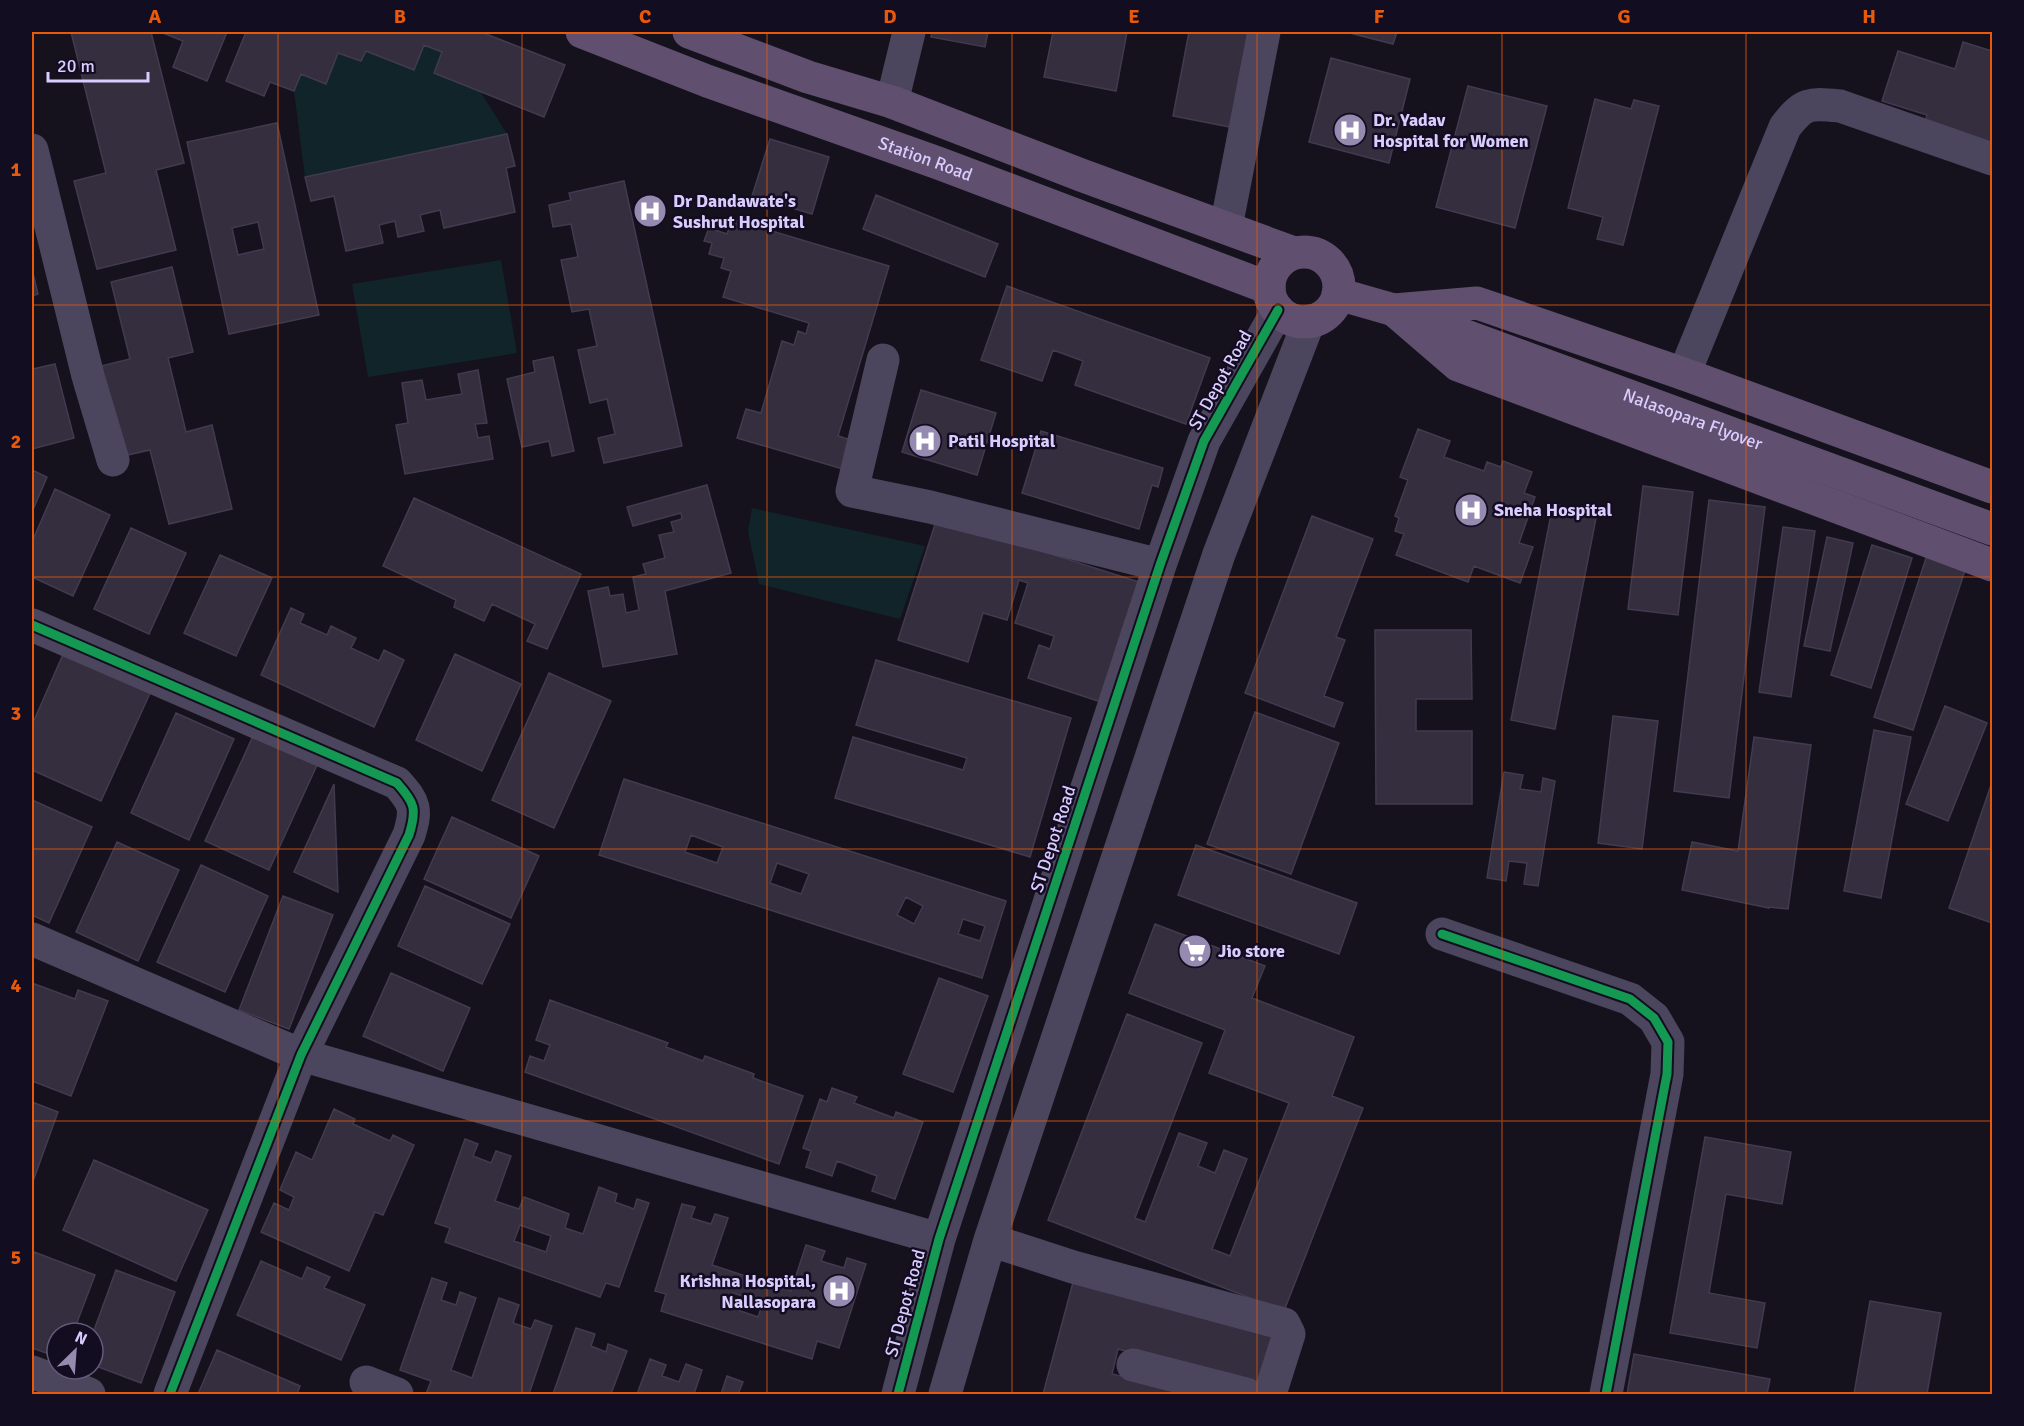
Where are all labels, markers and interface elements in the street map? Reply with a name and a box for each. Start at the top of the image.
text: A [149,4,162,29]
text: B [394,4,406,29]
text: C [639,4,651,29]
text: D [883,4,897,29]
text: E [1128,4,1140,29]
text: F [1374,4,1385,29]
text: G [1617,4,1631,29]
text: H [1862,4,1876,29]
scale bar [48,45,148,83]
text: 20 m [57,55,95,77]
place label: Dr. Yadav Hospital for Women [1373,109,1529,152]
hospital icon: Dr. Yadav Hospital for Women [1332,112,1368,148]
street label: Station Road [875,132,975,186]
text: 1 [11,157,22,182]
place label: Dr Dandawate's Sushrut Hospital [673,190,805,233]
hospital icon: Dr Dandawate's Sushrut Hospital [632,193,668,229]
street label: ST Depot Road [1184,326,1256,434]
street label: Nalasopara Flyover [1620,384,1766,455]
hospital icon: Patil Hospital [907,423,943,459]
text: 2 [11,429,21,454]
place label: Patil Hospital [948,430,1056,452]
hospital icon: Sneha Hospital [1453,492,1489,528]
place label: Sneha Hospital [1494,499,1612,521]
text: 3 [11,701,21,726]
street label: ST Depot Road [1025,783,1081,895]
supermarket icon: Jio store [1177,933,1213,969]
place label: Jio store [1218,940,1285,962]
text: 4 [11,973,22,998]
text: 5 [11,1245,21,1270]
street label: ST Depot Road [880,1247,930,1359]
place label: Krishna Hospital, Nallasopara [680,1270,816,1313]
hospital icon: Krishna Hospital, Nallasopara [821,1273,857,1309]
north arrow [45,1321,105,1381]
text: N [72,1327,90,1350]

